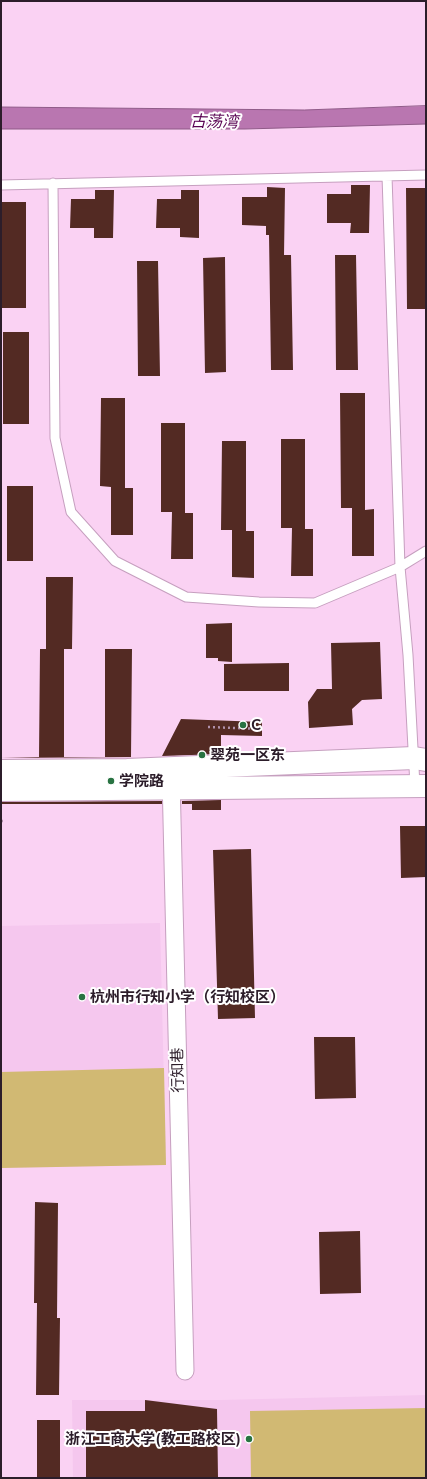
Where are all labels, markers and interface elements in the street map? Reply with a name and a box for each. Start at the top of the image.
water label: 古荡湾 [190,112,238,132]
place label: C [251,716,261,734]
marker: C [238,720,248,730]
place label: 翠苑一区东 [210,746,285,764]
marker: 翠苑一区东 [197,750,207,760]
place label: 学院路 [119,772,164,790]
marker: 学院路 [106,776,116,786]
place label: 杭州市行知小学（行知校区） [90,988,285,1006]
marker: 杭州市行知小学（行知校区） [77,992,87,1002]
street label: 行知巷 [169,1047,187,1093]
place label: 浙江工商大学(教工路校区) [65,1430,241,1448]
marker: 浙江工商大学(教工路校区) [244,1434,254,1444]

